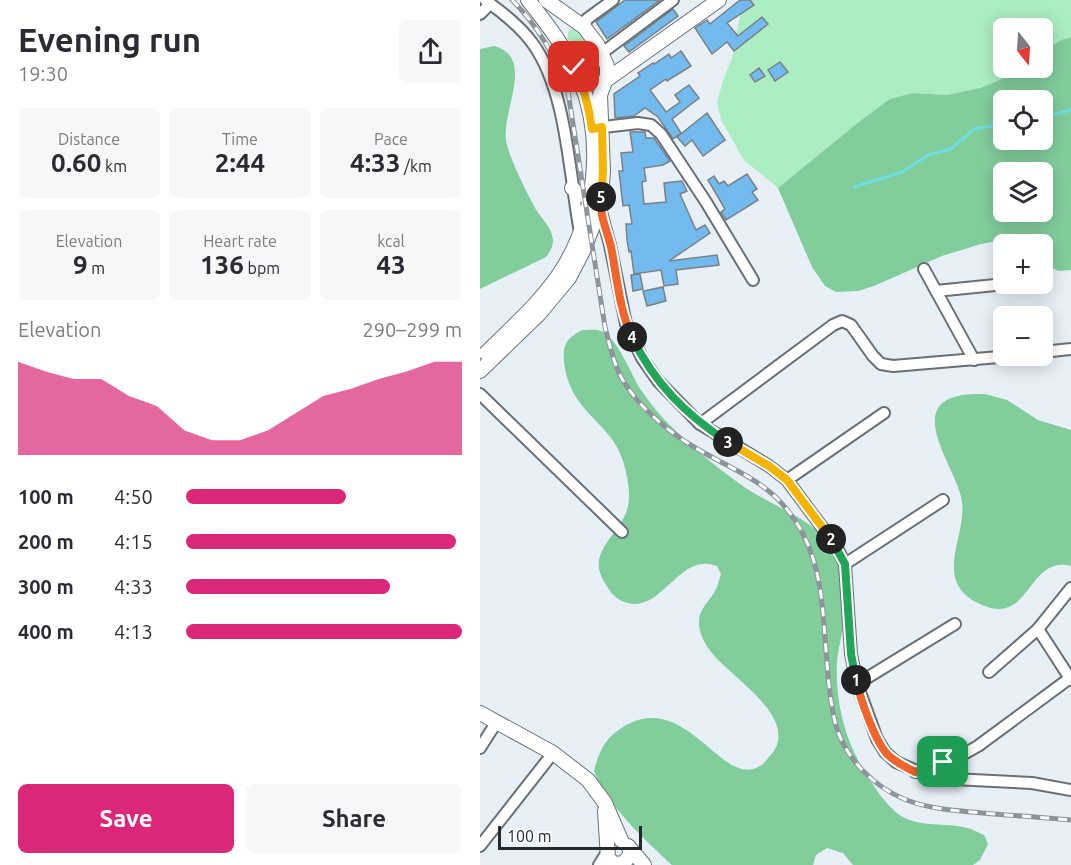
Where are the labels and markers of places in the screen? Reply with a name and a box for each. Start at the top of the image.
pin [548,41,599,92]
pin: 5 [586,182,616,212]
pin: 4 [617,322,647,352]
pin: 3 [713,427,743,457]
pin: 2 [816,524,846,554]
pin: 1 [841,665,871,695]
pin [917,736,968,787]

